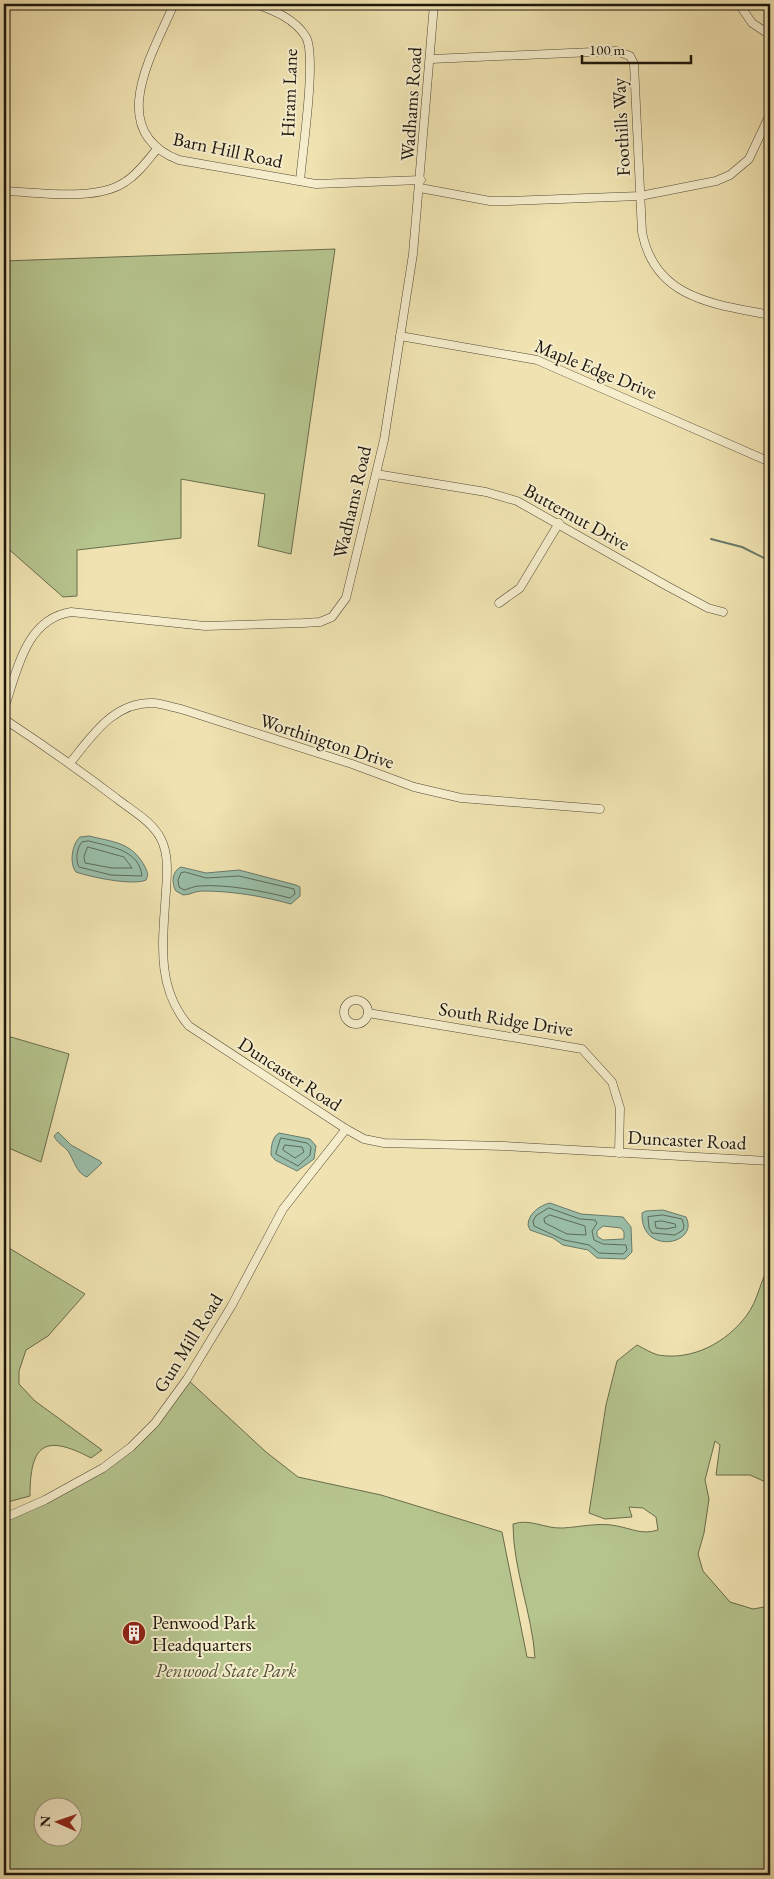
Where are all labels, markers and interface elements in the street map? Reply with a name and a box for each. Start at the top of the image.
scale bar [582,32,690,64]
text: 100 m [589,40,626,59]
street label: Wadhams Road [395,46,427,162]
street label: Hiram Lane [275,48,303,138]
street label: Foothills Way [606,76,636,177]
street label: Barn Hill Road [171,126,286,174]
street label: Maple Edge Drive [531,333,661,405]
street label: Wadhams Road [327,443,377,561]
street label: Butternut Drive [520,478,634,556]
street label: Worthington Drive [257,708,397,774]
street label: South Ridge Drive [437,996,575,1042]
street label: Duncaster Road [233,1031,347,1117]
street label: Duncaster Road [627,1124,747,1156]
street label: Gun Mill Road [148,1288,229,1397]
place label: Penwood Park Headquarters [152,1610,257,1657]
building icon: Penwood Park Headquarters [121,1620,147,1646]
park label: Penwood State Park [155,1658,297,1683]
north arrow [32,1796,82,1846]
text: N [36,1815,54,1828]

